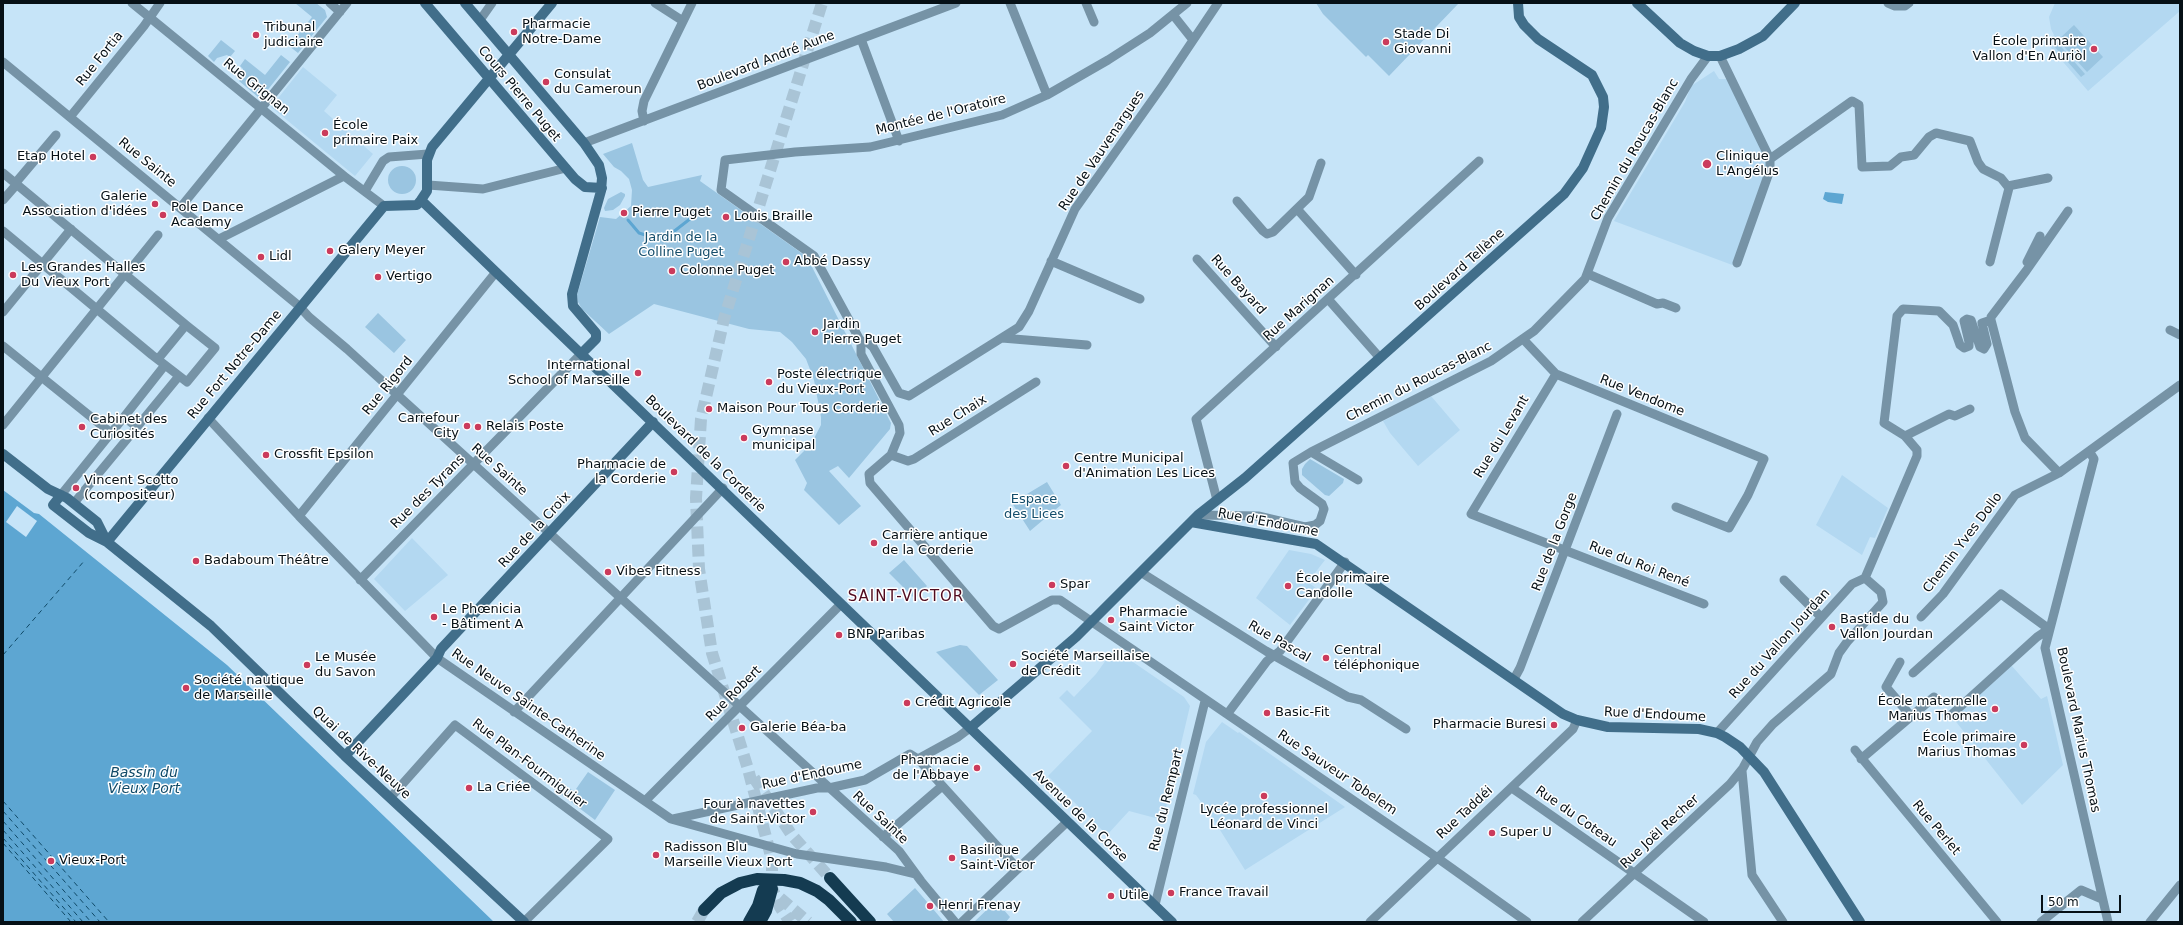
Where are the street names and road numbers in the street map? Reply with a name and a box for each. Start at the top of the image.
street label: Boulevard André Aune [695,28,837,94]
street label: Rue Fortia [73,29,127,89]
street label: Cours Pierre Puget [474,43,564,145]
street label: Rue Grignan [220,56,292,118]
street label: Chemin du Roucas-Blanc [1588,76,1682,224]
street label: Rue de Vauvenargues [1056,88,1148,214]
street label: Montée de l'Oratoire [874,91,1008,139]
street label: Rue Sainte [115,135,179,191]
street label: Boulevard Tellène [1412,226,1508,314]
street label: Rue Bayard [1207,252,1269,318]
street label: Rue Marignan [1260,273,1338,345]
street label: Rue Fort Notre-Dame [185,307,285,423]
street label: Chemin du Roucas-Blanc [1344,338,1494,426]
street label: Rue Rigord [360,353,416,419]
street label: Rue Vendome [1597,372,1687,420]
street label: Boulevard de la Corderie [642,392,768,516]
street label: Rue Chaix [926,392,990,440]
street label: Rue du Levant [1471,393,1533,481]
street label: Rue Sainte [468,441,530,499]
street label: Rue des Tyrans [388,452,468,532]
street label: Rue de la Croix [496,489,574,571]
street label: Chemin Yves Dollo [1920,490,2006,596]
street label: Rue de la Gorge [1529,491,1581,593]
street label: Rue d'Endoume [1216,506,1320,540]
street label: Rue du Roi René [1587,539,1691,591]
street label: Rue du Vallon Jourdan [1727,586,1833,702]
street label: Rue Pascal [1245,618,1313,666]
street label: Rue Neuve Sainte-Catherine [448,646,608,764]
street label: Boulevard Marius Thomas [2053,646,2103,814]
street label: Rue Robert [703,663,765,725]
street label: Quai de Rive-Neuve [308,703,414,803]
street label: Rue d'Endoume [1604,705,1706,725]
street label: Rue Plan-Fourmiguier [469,716,589,812]
street label: Rue Sauveur Tobelem [1274,727,1400,819]
street label: Rue du Rempart [1147,747,1187,853]
street label: Rue d'Endoume [760,757,864,793]
street label: Avenue de la Corse [1029,767,1131,865]
street label: Rue Taddéi [1434,783,1496,843]
street label: Rue du Coteau [1532,783,1620,851]
street label: Rue Sainte [849,788,911,848]
street label: Rue Joël Recher [1618,792,1702,872]
street label: Rue Perlet [1909,798,1963,858]

